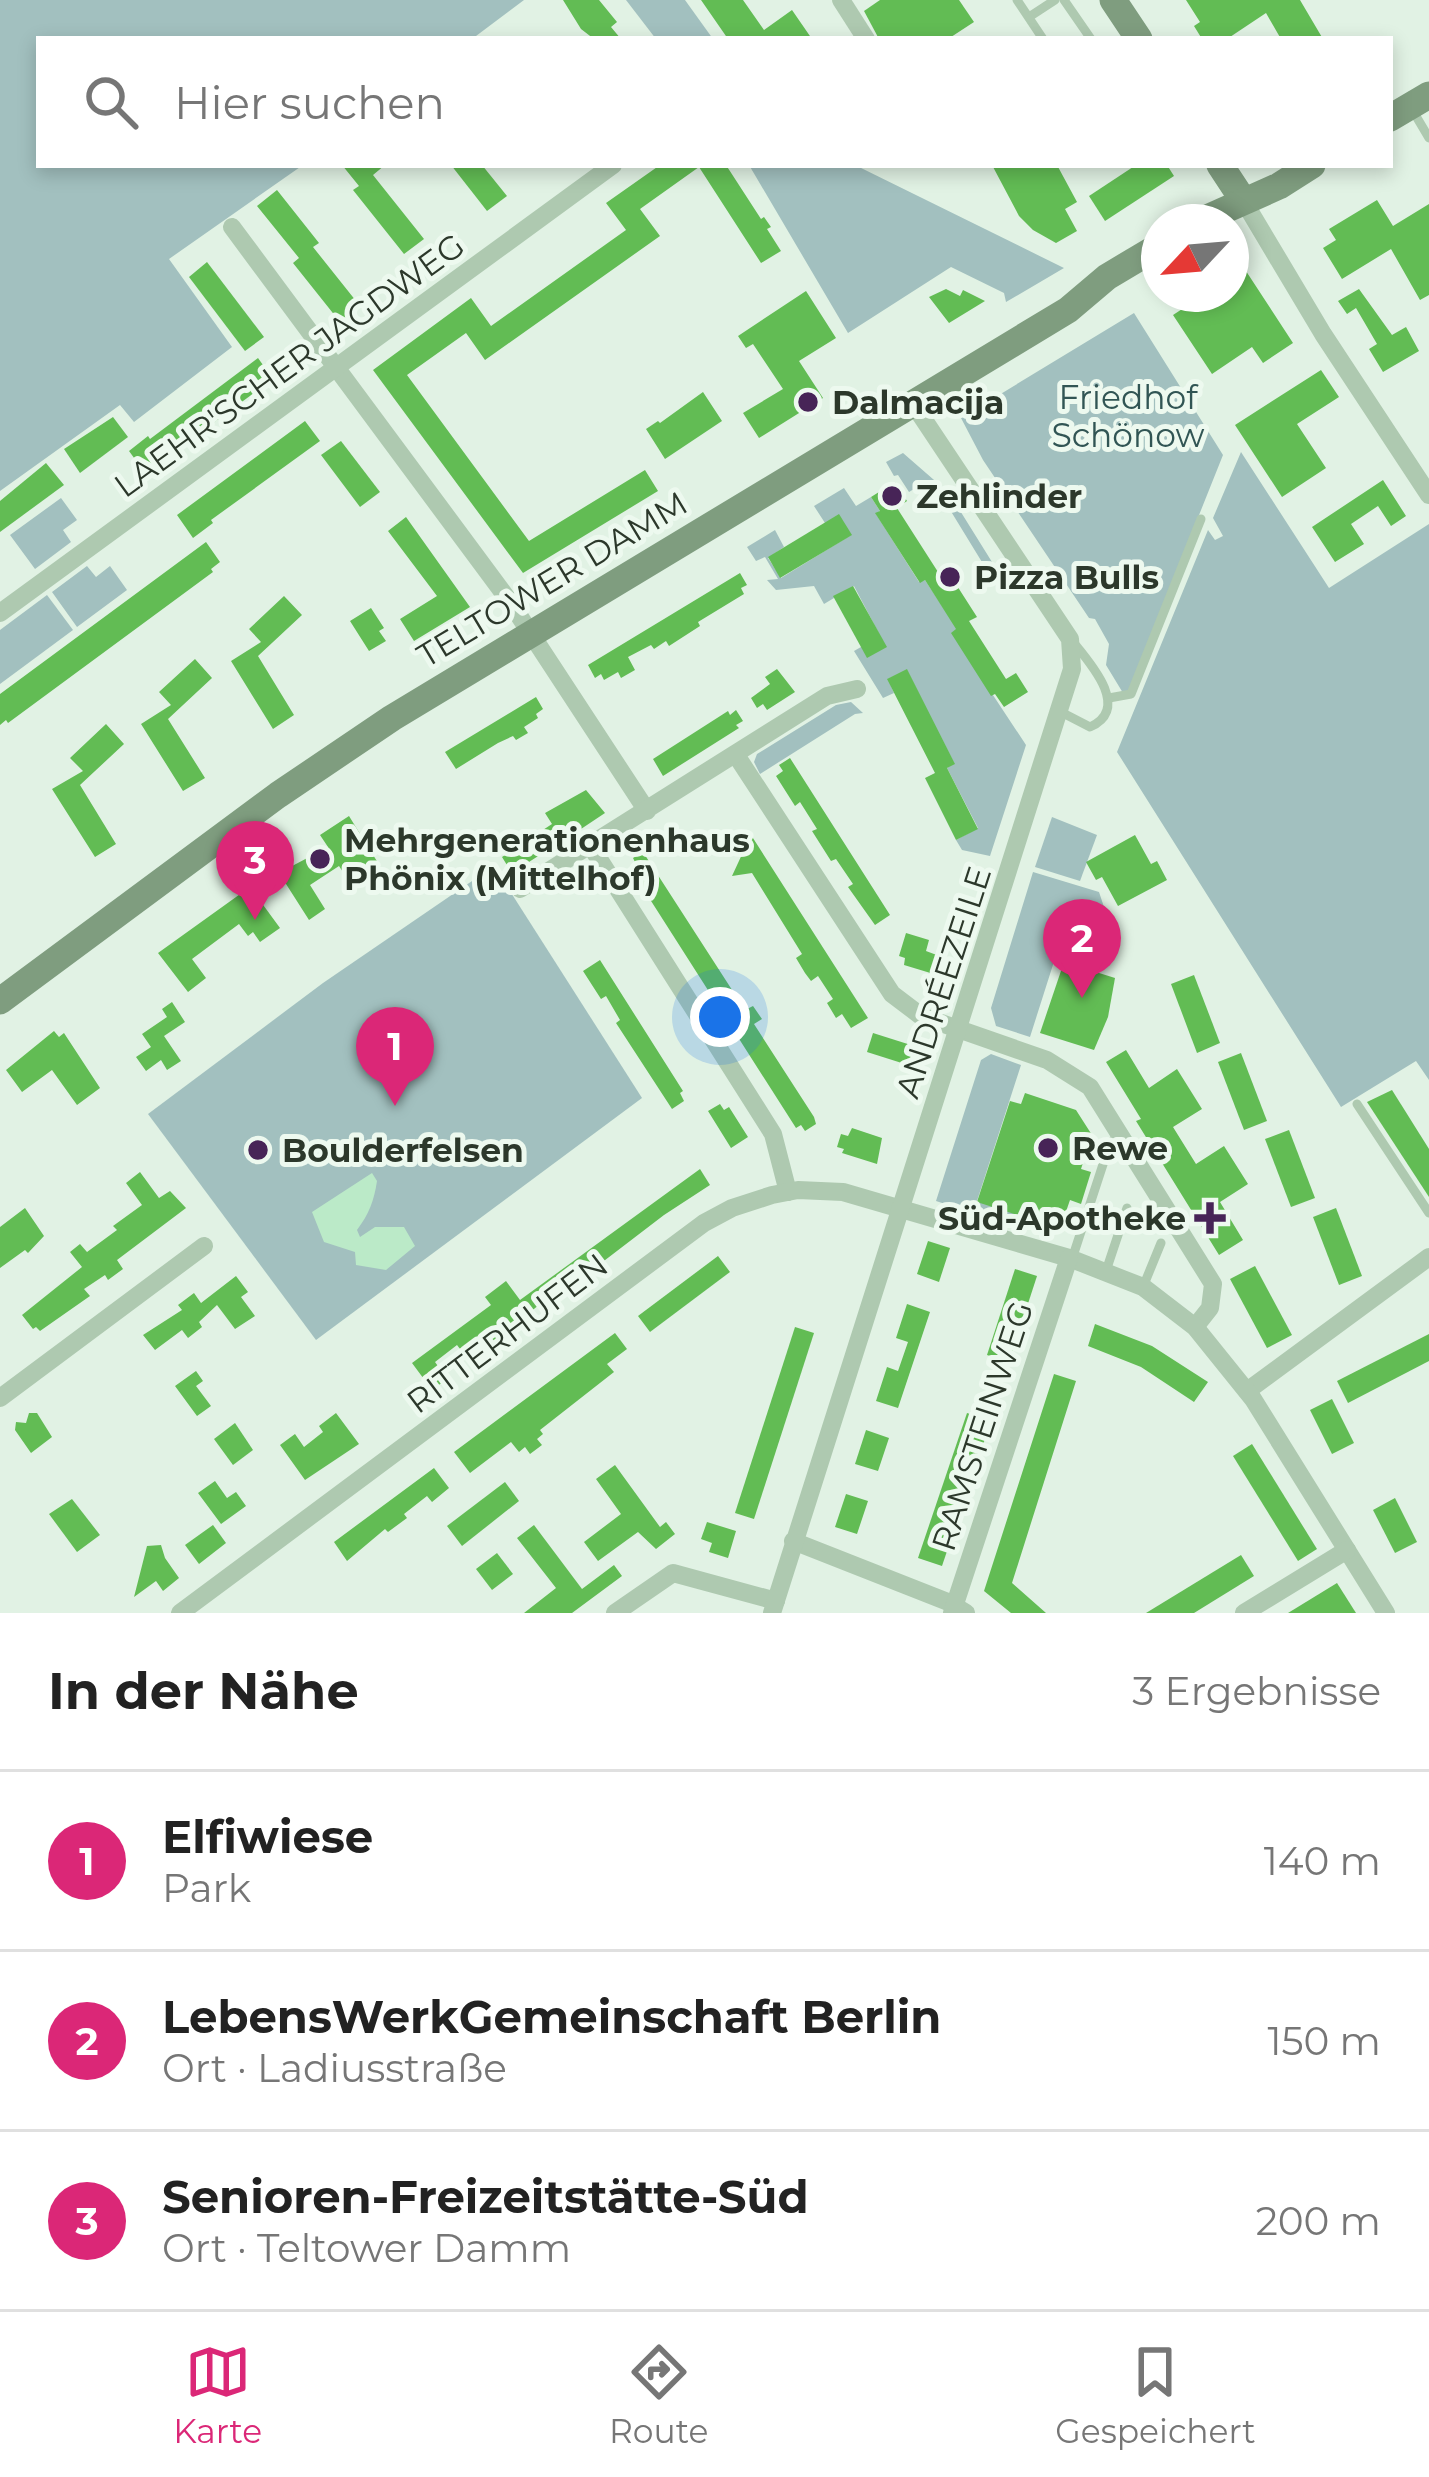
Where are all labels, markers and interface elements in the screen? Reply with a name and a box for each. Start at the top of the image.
search box [36,36,1393,168]
icon: search [78,69,144,135]
text: Hier suchen [174,75,445,130]
north arrow [1141,204,1249,312]
street label: LAEHR'SCHER JAGDWEG [106,225,472,505]
park label: Friedhof Schönow [1051,377,1205,455]
place label: Dalmacija [832,382,1004,422]
marker: Dalmacija [795,389,821,415]
place label: Zehlinder [916,476,1082,516]
street label: TELTOWER DAMM [410,483,694,675]
marker: Zehlinder [879,483,905,509]
place label: Pizza Bulls [974,557,1159,597]
marker: Pizza Bulls [937,564,963,590]
place label: Mehrgenerationenhaus Phönix (Mittelhof) [344,820,750,898]
pin: 3 [216,821,294,920]
marker: Mehrgenerationenhaus Phönix (Mittelhof) [307,846,333,872]
street label: ANDRÉEZEILE [887,861,999,1103]
pin: 2 [1043,899,1121,998]
your location [690,987,750,1047]
pin: 1 [356,1007,434,1106]
place label: Rewe [1072,1128,1168,1168]
place label: Boulderfelsen [282,1130,524,1170]
marker: Rewe [1035,1135,1061,1161]
marker: Boulderfelsen [245,1137,271,1163]
place label: Süd-Apotheke [938,1198,1186,1238]
marker: Süd-Apotheke [1197,1205,1223,1231]
street label: RITTERHUFEN [399,1245,615,1421]
street label: RAMSTEINWEG [923,1296,1041,1556]
text: In der Nähe [48,1660,359,1722]
text: 3 Ergebnisse [1132,1667,1381,1715]
text: Elfiwiese [162,1809,373,1864]
text: 1 [79,1837,95,1885]
text: 140 m [1264,1837,1381,1885]
text: Park [162,1864,251,1912]
text: LebensWerkGemeinschaft Berlin [162,1989,941,2044]
text: 2 [75,2017,99,2065]
text: 150 m [1267,2017,1381,2065]
text: Ort · Ladiusstraße [162,2044,507,2092]
text: Senioren-Freizeitstätte-Süd [162,2169,809,2224]
text: 3 [75,2197,99,2245]
text: 200 m [1256,2197,1381,2245]
text: Ort · Teltower Damm [162,2224,571,2272]
tab: Karte [173,2339,262,2451]
tab: Route [609,2339,708,2451]
tab: Gespeichert [1055,2339,1256,2451]

